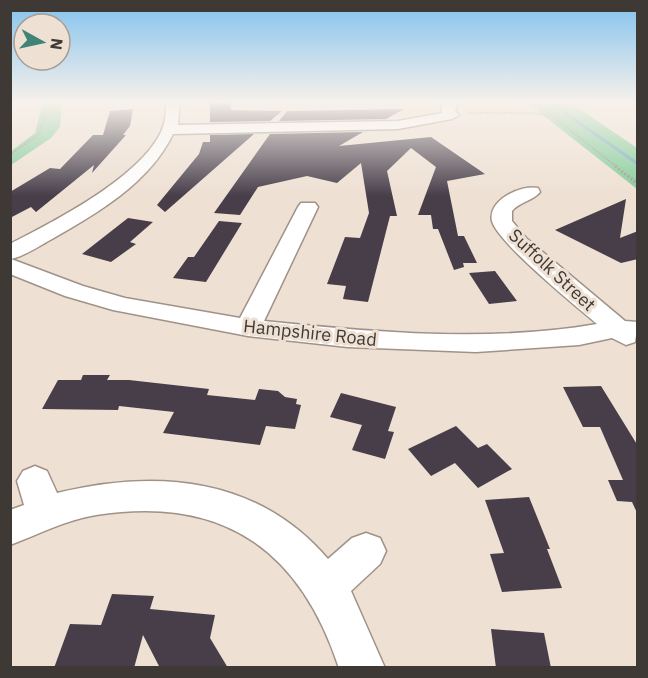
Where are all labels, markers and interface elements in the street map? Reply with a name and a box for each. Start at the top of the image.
north arrow [12,12,72,72]
text: N [46,37,68,51]
street label: Suffolk Street [504,224,601,316]
street label: Hampshire Road [242,314,378,351]

